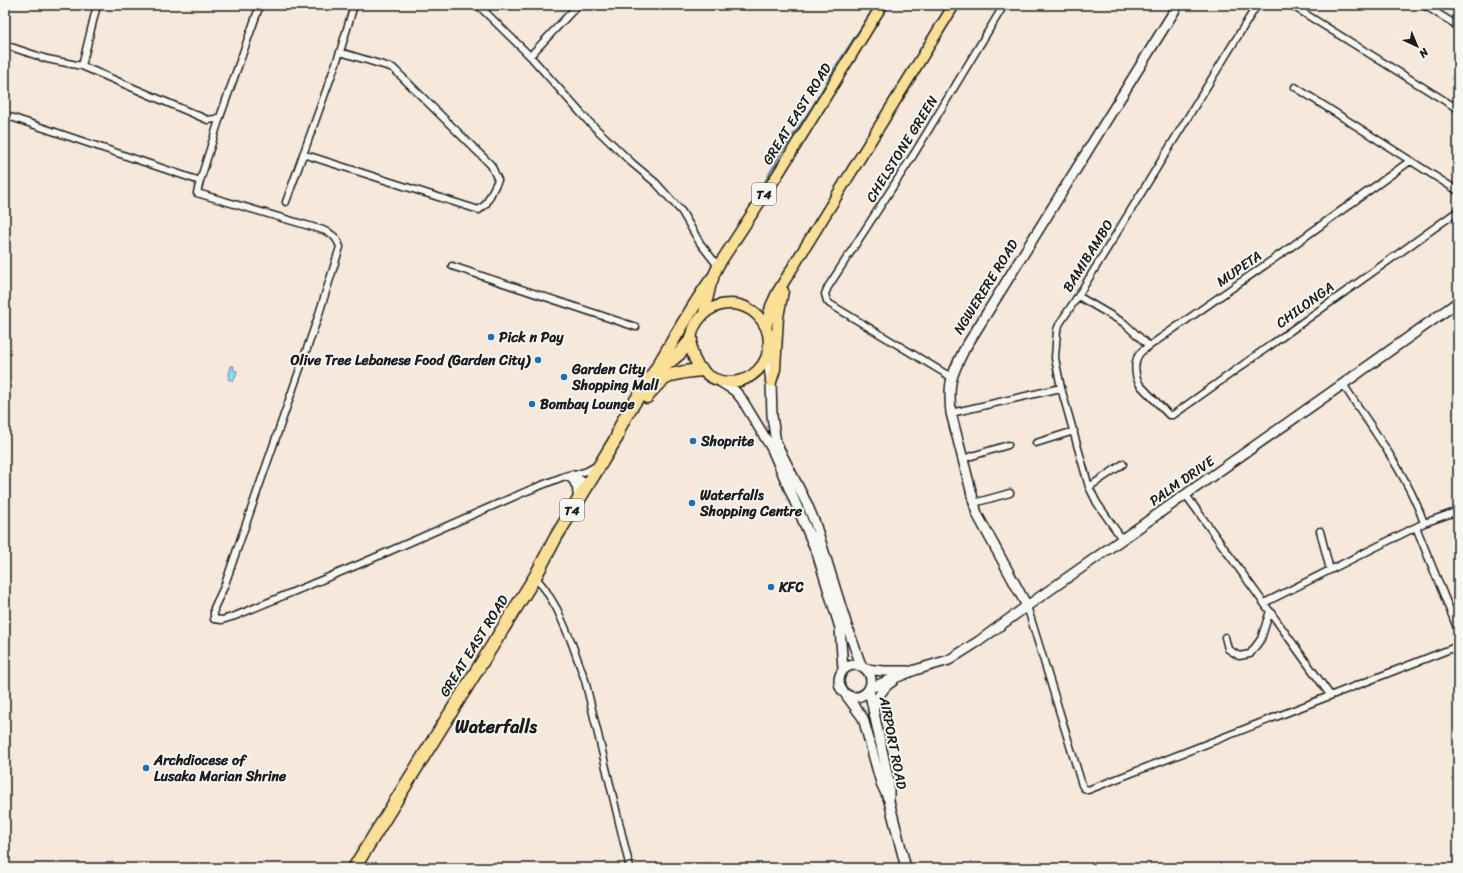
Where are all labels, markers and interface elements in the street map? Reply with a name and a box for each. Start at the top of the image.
north arrow [1397,26,1437,66]
text: N [1414,43,1434,63]
street label: GREAT EAST ROAD [756,57,839,170]
street label: CHELSTONE GREEN [859,90,945,207]
road number: T4 [752,183,776,205]
street label: BAMIBAMBO [1056,215,1120,297]
street label: NGWERERE ROAD [947,234,1026,340]
street label: MUPETA [1211,244,1267,294]
street label: CHILONGA [1270,275,1340,335]
place label: Pick n Pay [499,325,564,350]
marker: Pick n Pay [486,332,496,342]
place label: Olive Tree Lebanese Food (Garden City) [289,348,531,373]
marker: Olive Tree Lebanese Food (Garden City) [533,355,543,365]
place label: Garden City Shopping Mall [571,357,660,398]
marker: Garden City Shopping Mall [559,372,569,382]
place label: Bombay Lounge [540,392,636,417]
marker: Bombay Lounge [527,399,537,409]
place label: Shoprite [700,429,754,454]
marker: Shoprite [688,436,698,446]
street label: PALM DRIVE [1144,449,1221,513]
place label: Waterfalls Shopping Centre [699,483,803,524]
marker: Waterfalls Shopping Centre [687,498,697,508]
road number: T4 [560,499,584,521]
place label: KFC [778,575,804,600]
marker: KFC [766,582,776,592]
street label: GREAT EAST ROAD [433,589,516,702]
street label: AIRPORT ROAD [872,693,914,792]
district label: Waterfalls [455,711,538,743]
place label: Archdiocese of Lusaka Marian Shrine [153,748,287,789]
marker: Archdiocese of Lusaka Marian Shrine [141,763,151,773]

